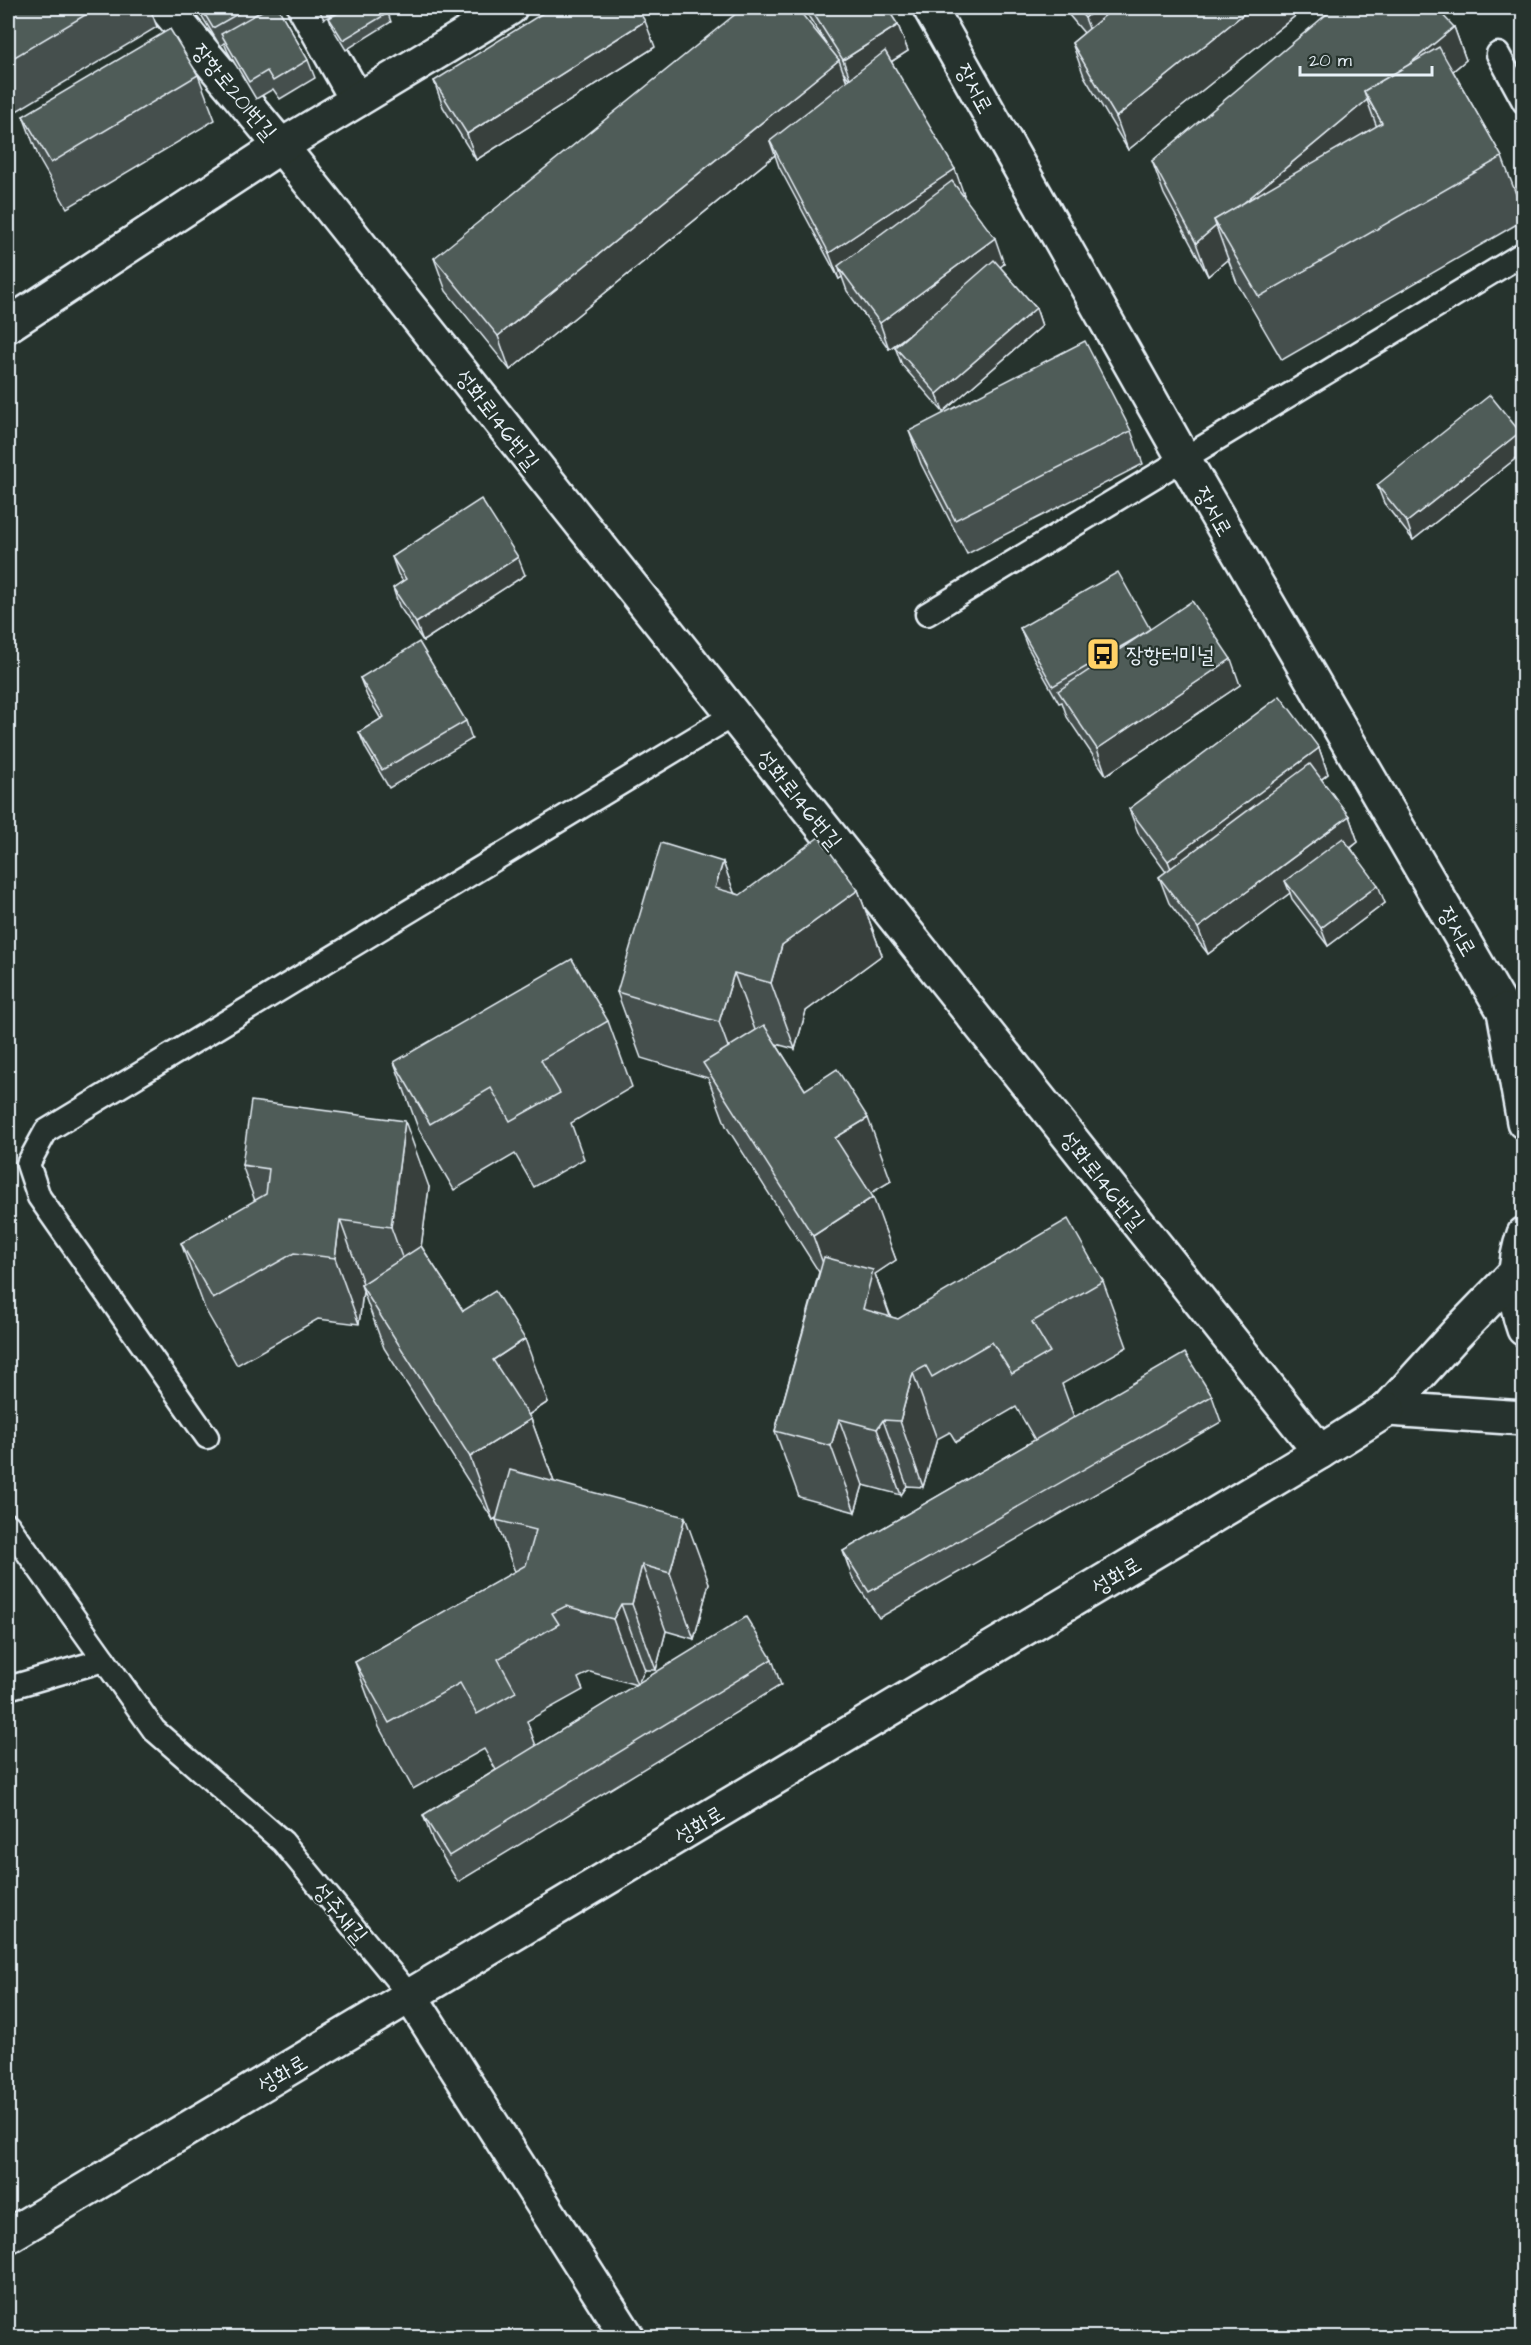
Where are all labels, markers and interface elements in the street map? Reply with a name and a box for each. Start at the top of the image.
street label: 장항로201번길 [184,37,284,147]
scale bar [1300,39,1432,77]
text: 20 m [1309,48,1352,73]
street label: 장서로 [947,58,1000,119]
street label: 성화로146번길 [448,363,546,477]
street label: 장서로 [1186,481,1239,542]
bus stop icon: 장항터미널 [1085,636,1121,672]
place label: 장항터미널 [1126,640,1215,671]
street label: 성화로146번길 [749,744,849,857]
street label: 장서로 [1430,901,1483,962]
street label: 성화로146번길 [1052,1125,1152,1238]
street label: 성화로 [1086,1549,1148,1603]
street label: 성화로 [669,1798,731,1852]
street label: 성주새길 [305,1876,375,1950]
street label: 성화로 [252,2047,314,2101]

